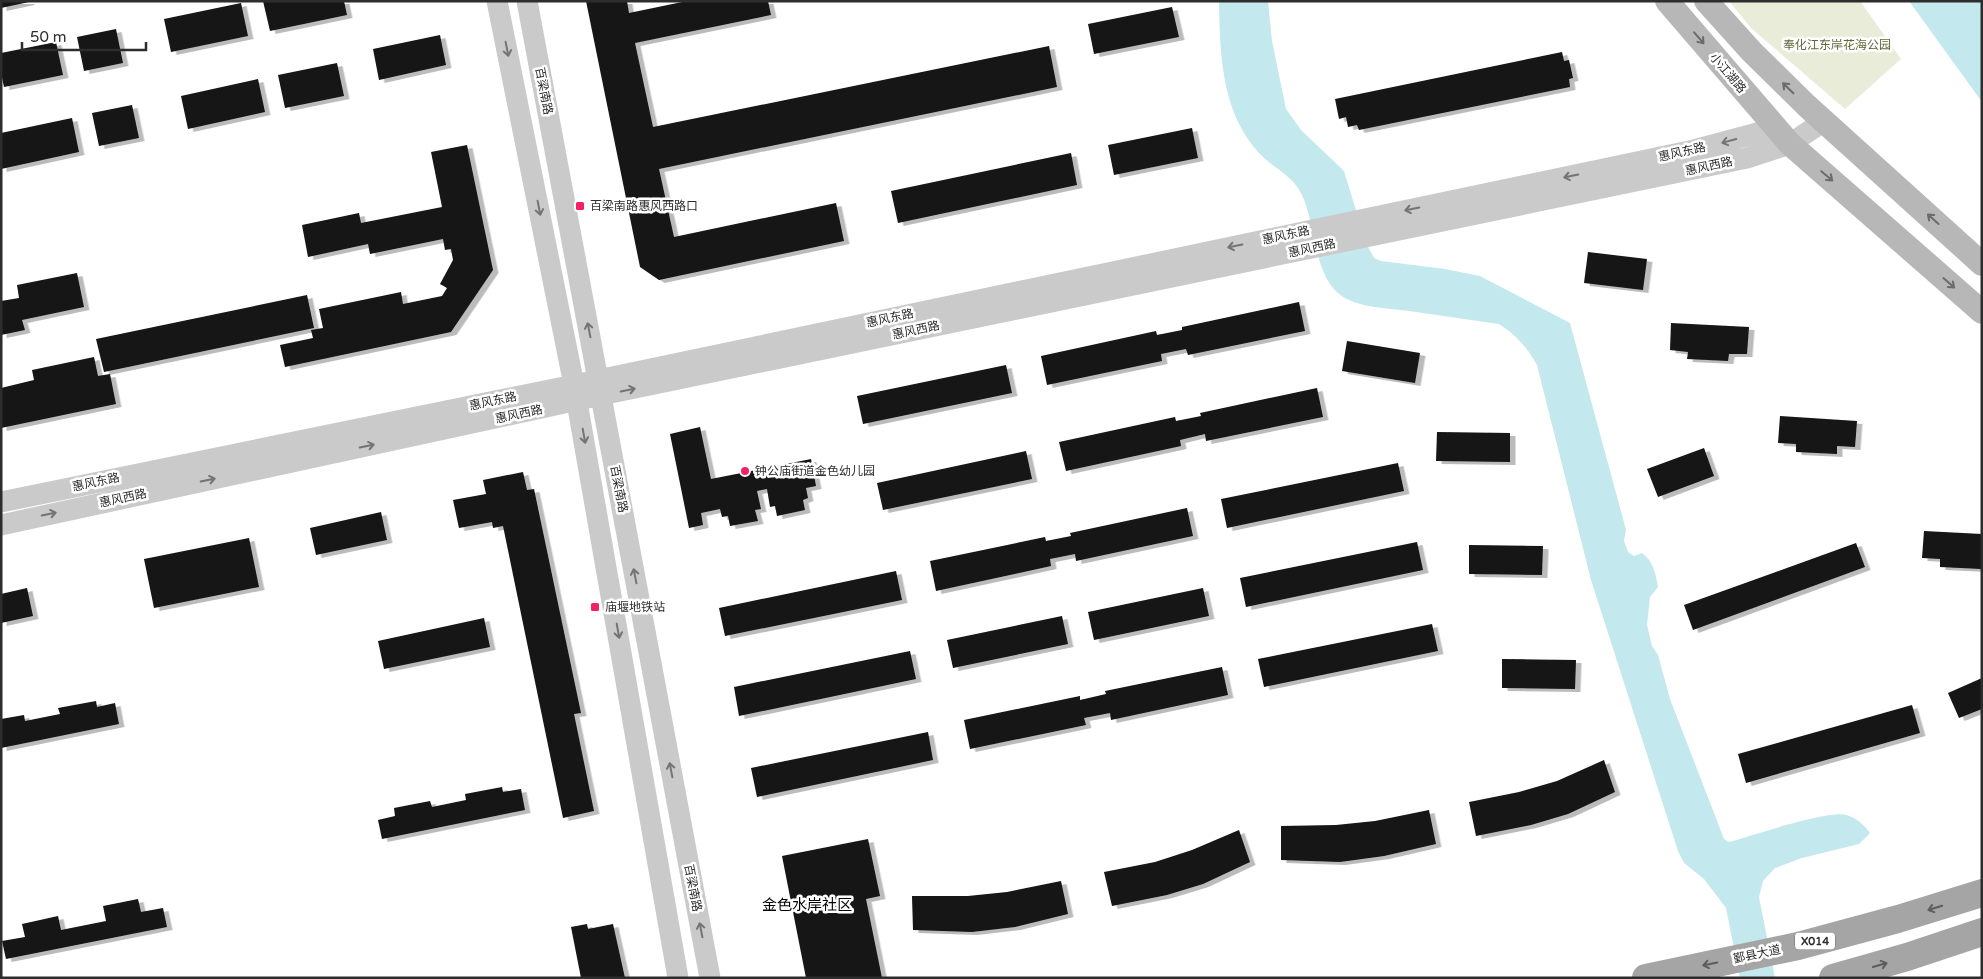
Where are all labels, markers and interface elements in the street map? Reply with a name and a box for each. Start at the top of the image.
scale bar [22,20,146,52]
text: 50 m [30,28,67,46]
one-way arrow [1693,32,1705,45]
park label: 奉化江东岸花海公园 [1783,38,1891,52]
one-way arrow [502,41,512,57]
street label: 小江湖路 [1707,50,1749,96]
street label: 百梁南路 [533,66,555,116]
one-way arrow [1782,82,1794,94]
one-way arrow [1722,136,1738,146]
street label: 惠风东路 [1657,140,1707,164]
street label: 惠风西路 [1684,154,1734,178]
one-way arrow [1820,170,1833,181]
one-way arrow [1563,172,1579,181]
place label: 百梁南路惠风西路口 [590,199,698,213]
one-way arrow [535,200,544,216]
marker: 百梁南路惠风西路口 [574,200,586,212]
one-way arrow [1404,205,1420,214]
one-way arrow [1926,213,1939,225]
street label: 惠风东路 [1261,223,1311,247]
street label: 惠风西路 [1287,236,1337,260]
one-way arrow [1228,242,1244,251]
one-way arrow [1942,277,1955,289]
street label: 惠风东路 [865,306,915,330]
street label: 惠风西路 [891,318,941,342]
one-way arrow [584,323,594,339]
one-way arrow [620,384,636,394]
street label: 惠风东路 [468,389,518,413]
street label: 惠风西路 [494,402,544,426]
one-way arrow [579,428,589,444]
one-way arrow [358,441,374,450]
street label: 百梁南路 [608,464,630,514]
place label: 钟公庙街道金色幼儿园 [755,464,875,478]
marker: 钟公庙街道金色幼儿园 [739,465,751,477]
street label: 惠风东路 [71,470,121,494]
one-way arrow [199,475,215,484]
street label: 惠风西路 [98,486,148,510]
one-way arrow [40,509,56,518]
one-way arrow [629,568,639,584]
place label: 庙堰地铁站 [605,600,665,614]
marker: 庙堰地铁站 [589,601,601,613]
one-way arrow [613,623,623,639]
one-way arrow [666,762,675,778]
street label: 百梁南路 [682,863,704,913]
district label: 金色水岸社区 [762,896,852,914]
one-way arrow [1928,904,1944,913]
one-way arrow [695,922,705,938]
road number: X014 [1795,932,1835,949]
street label: 鄞县大道 [1732,942,1782,966]
one-way arrow [1871,959,1887,969]
one-way arrow [1702,960,1718,969]

